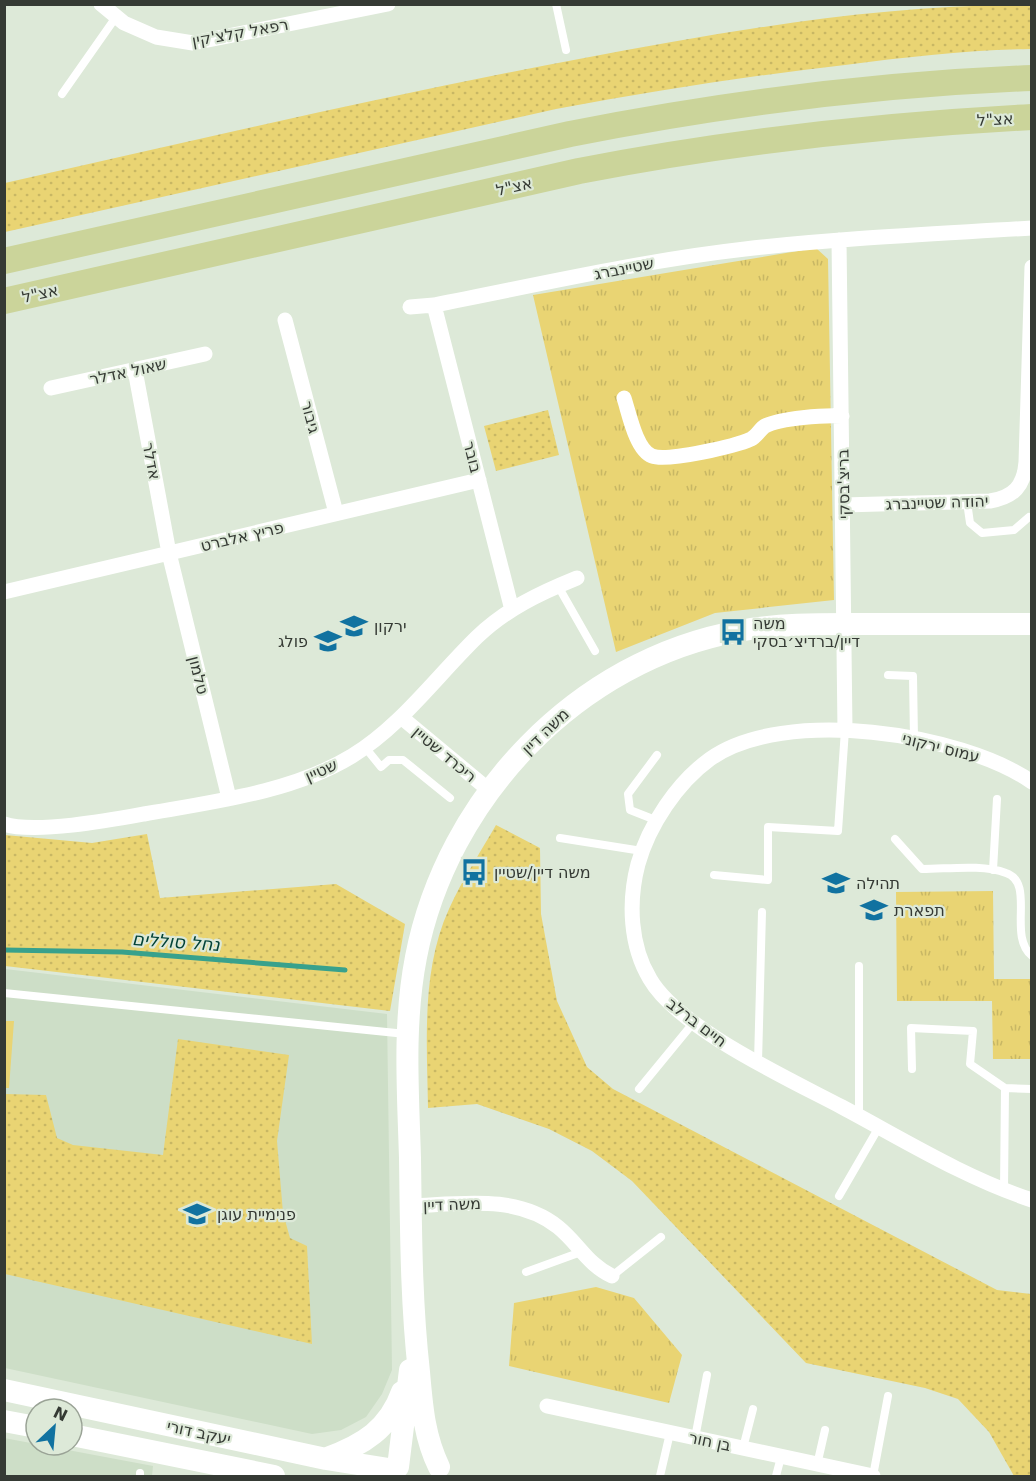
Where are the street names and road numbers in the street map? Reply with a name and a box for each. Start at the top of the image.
street label: רפאל קלצ'קין [190,15,290,50]
street label: אצ"ל [976,109,1014,130]
street label: אצ"ל [494,173,534,200]
street label: שטיינברג [593,253,655,284]
street label: אצ"ל [20,280,60,307]
street label: שאול אדלר [88,354,168,389]
street label: גיבור [297,399,324,436]
street label: בובר [459,439,486,475]
street label: אדלר [139,441,164,481]
street label: בריצ'בסקי [833,449,854,519]
street label: יהודה שטיינברג [885,491,989,514]
street label: פריץ אלברט [199,518,286,555]
street label: טלמון [185,654,212,696]
street label: משה דיין [518,704,573,758]
street label: ריכרד שטיין [409,722,480,786]
street label: עמוס ירקוני [900,729,982,766]
street label: שטיין [302,755,340,786]
street label: חיים ברלב [663,994,730,1051]
street label: משה דיין [423,1194,481,1215]
street label: יעקב דורי [165,1416,233,1449]
street label: בן חור [687,1428,733,1455]

